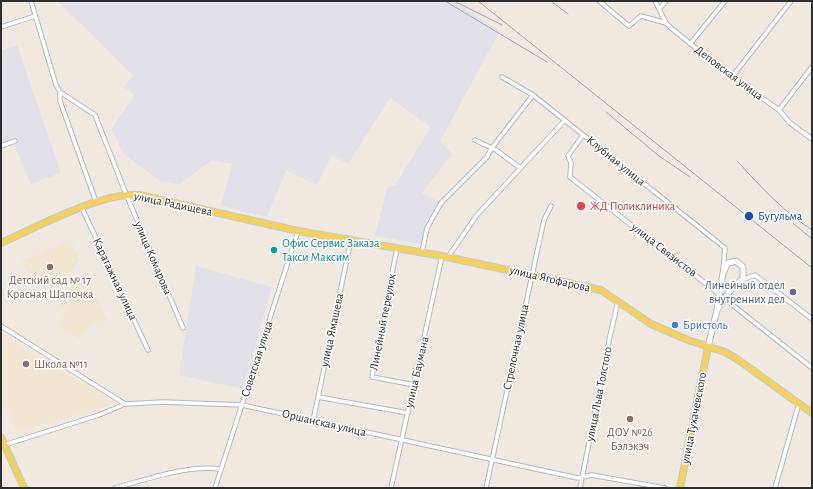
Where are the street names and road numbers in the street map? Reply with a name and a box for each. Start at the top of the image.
street label: Деповская улица [692,42,766,104]
street label: Клубная улица [584,133,648,189]
street label: улица Радищева [133,189,213,219]
street label: улица Комарова [131,219,175,297]
street label: улица Связистов [628,220,700,280]
street label: Каратажная улица [90,236,140,322]
street label: улица Ягофарова [508,263,592,295]
street label: Линейный переулок [367,272,399,372]
street label: улица Ямашева [317,292,347,368]
street label: Стрелочная улица [500,303,532,391]
street label: Советская улица [238,319,276,399]
street label: улица Баумана [402,335,432,409]
street label: улица Льва Толстого [583,345,615,443]
street label: улица Тухачевского [678,371,710,465]
street label: Оршанская улица [281,406,367,440]

